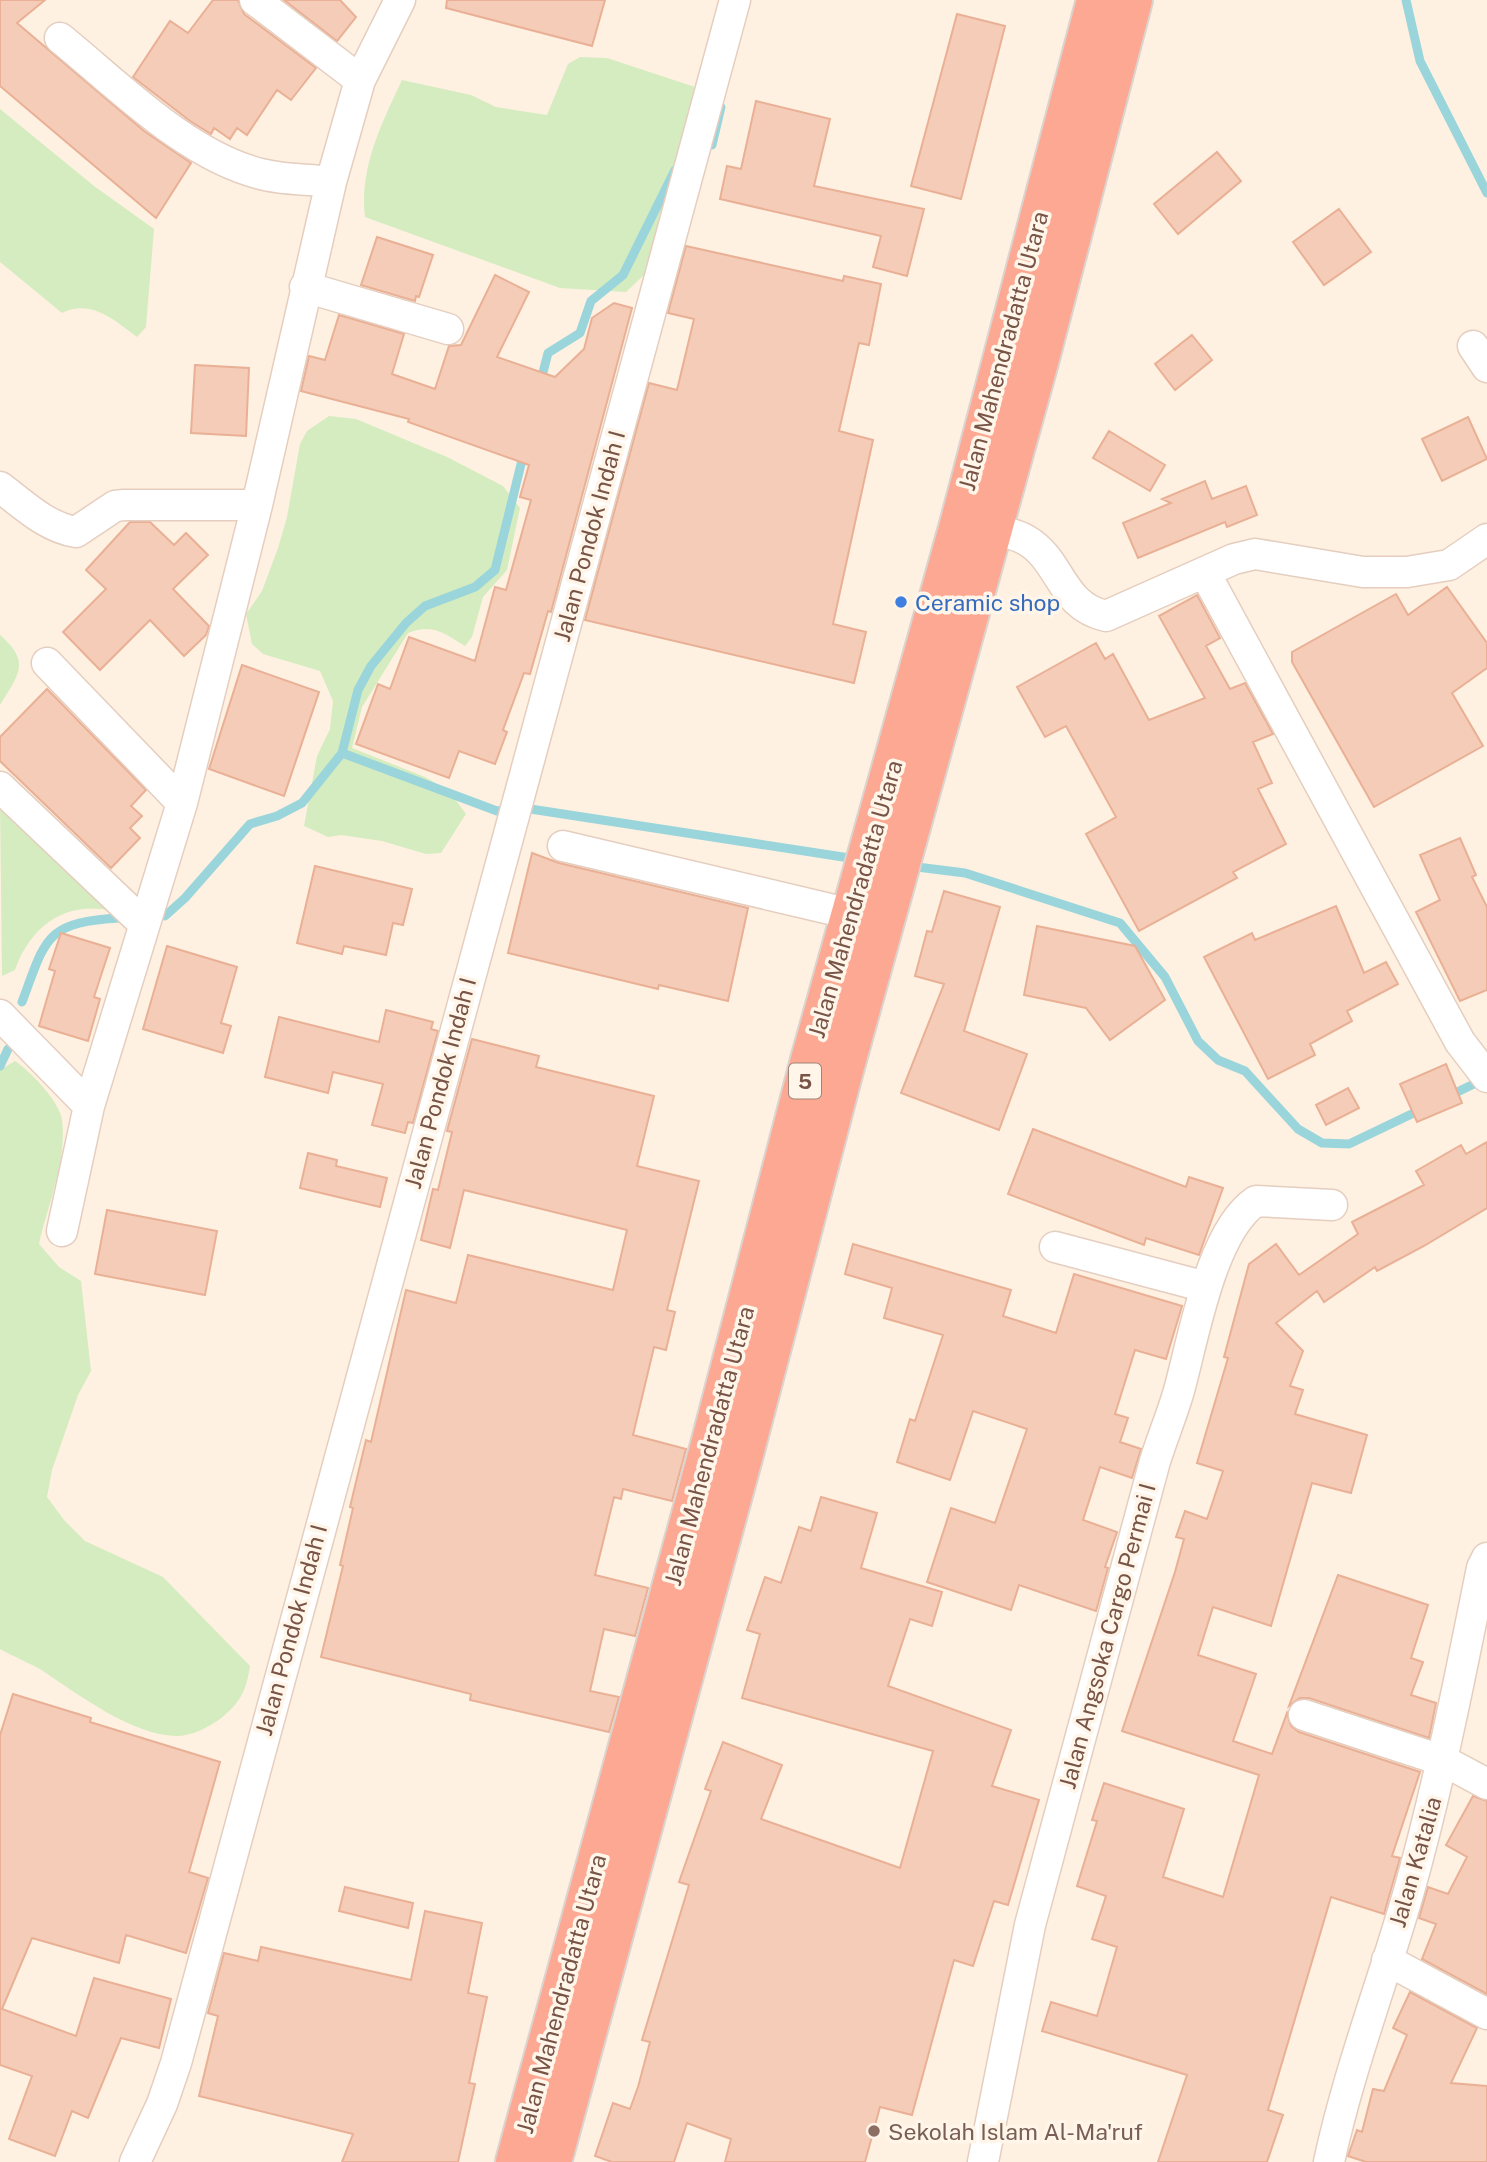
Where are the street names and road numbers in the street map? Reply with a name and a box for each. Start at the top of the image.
street label: Jalan Mahendradatta Utara [953,208,1053,494]
street label: Jalan Pondok Indah I [548,427,630,645]
street label: Jalan Mahendradatta Utara [802,757,908,1041]
street label: Jalan Pondok Indah I [399,974,481,1192]
road number: 5 [789,1064,821,1098]
street label: Jalan Mahendradatta Utara [659,1303,759,1589]
street label: Jalan Angsoka Cargo Permai I [1053,1480,1161,1792]
street label: Jalan Pondok Indah I [250,1521,332,1739]
street label: Jalan Katalia [1383,1794,1447,1930]
street label: Jalan Mahendradatta Utara [511,1851,611,2137]

